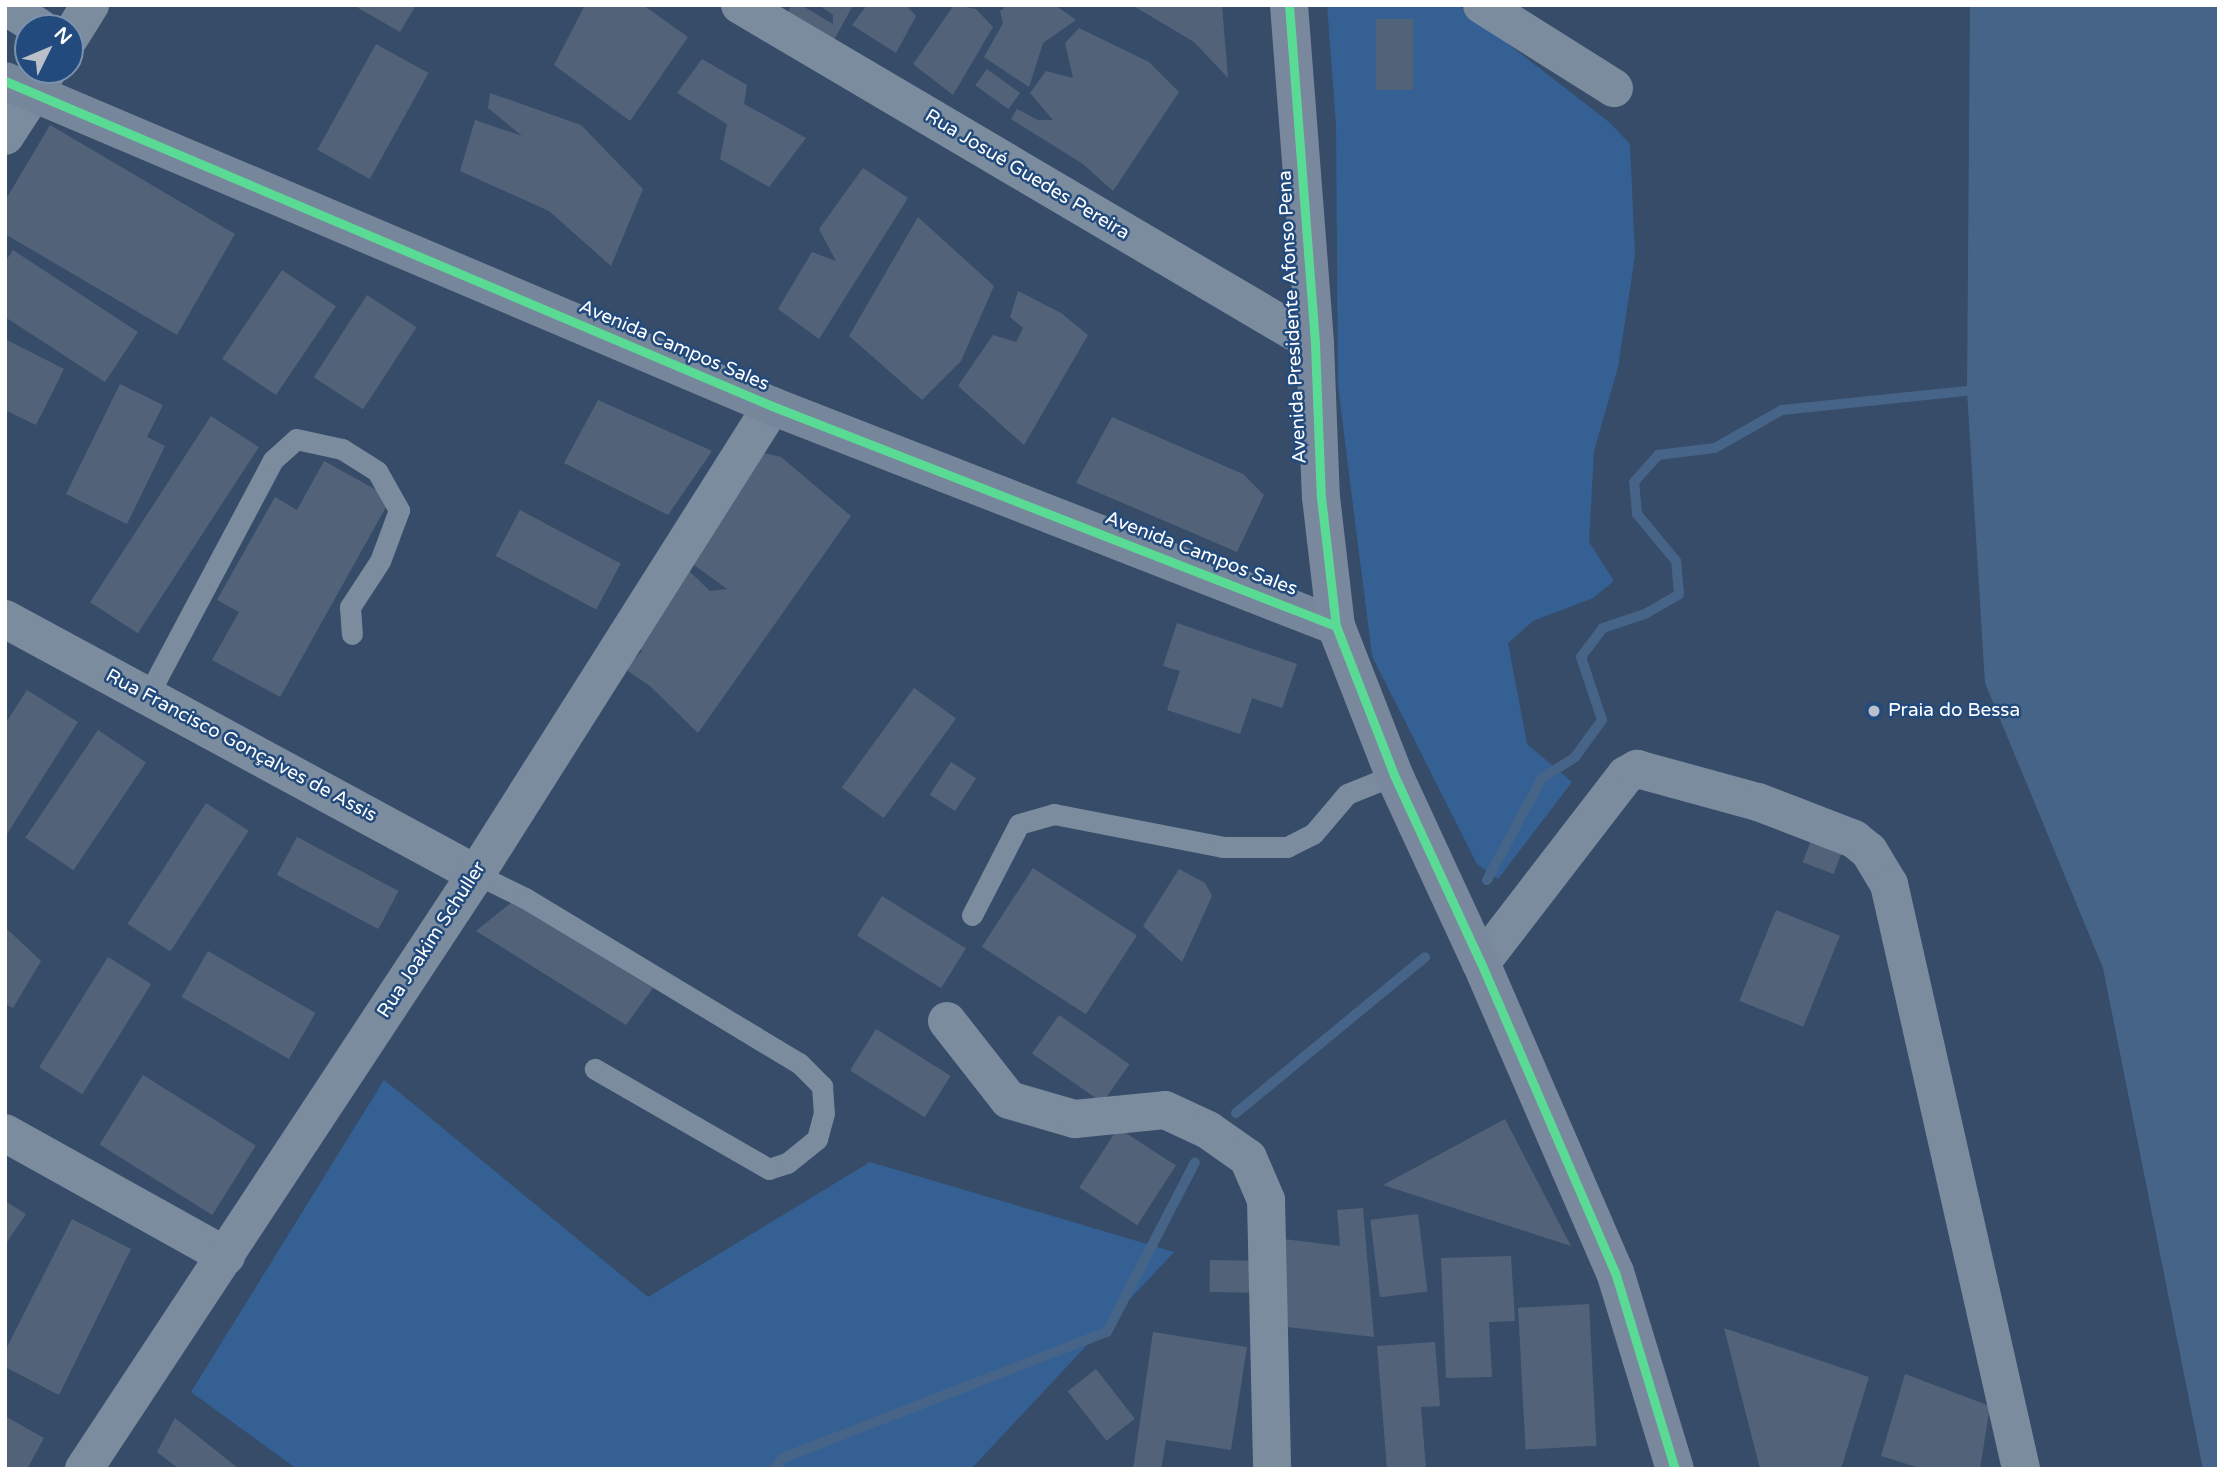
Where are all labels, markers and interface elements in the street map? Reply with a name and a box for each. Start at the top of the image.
north arrow [14,14,84,84]
text: N [50,23,76,49]
street label: Rua Josué Guedes Pereira [921,105,1133,245]
street label: Avenida Presidente Afonso Pena [1274,170,1312,464]
street label: Avenida Campos Sales [576,296,772,396]
street label: Avenida Campos Sales [1102,507,1300,601]
street label: Rua Francisco Gonçalves de Assis [102,665,380,827]
place label: Praia do Bessa [1888,700,2020,722]
marker: Praia do Bessa [1866,703,1882,719]
street label: Rua Joakim Schuller [373,858,491,1022]

